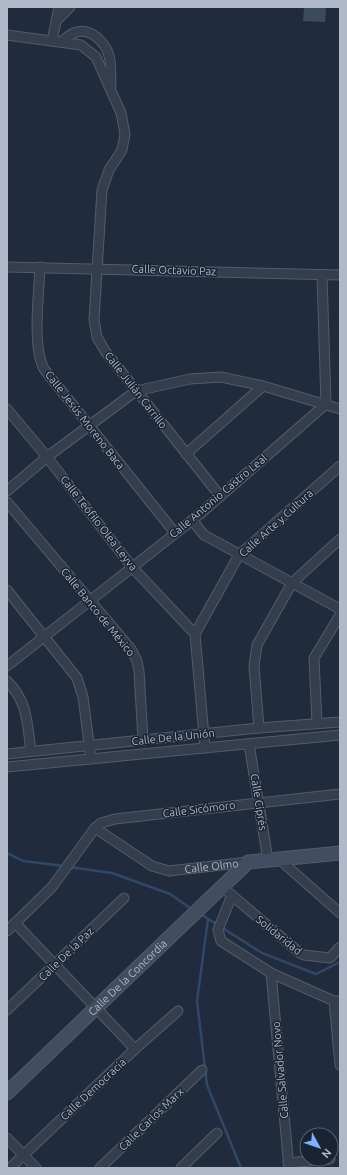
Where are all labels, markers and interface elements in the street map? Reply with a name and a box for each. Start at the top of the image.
street label: Calle Octavio Paz [132,263,216,277]
street label: Calle Julián Carrillo [102,349,170,431]
street label: Calle Jesús Moreno Baca [43,368,127,472]
street label: Calle Antonio Castro Leal [167,452,269,540]
street label: Calle Teófilo Olea Leyva [58,473,140,573]
street label: Calle Arte y Cultura [237,487,315,559]
street label: Calle Banco de México [59,565,137,659]
street label: Calle De la Unión [131,727,215,747]
street label: Calle Ciprés [249,773,269,832]
street label: Calle Sicómoro [162,799,236,819]
street label: Calle Olmo [184,857,239,875]
street label: Solidaridad [254,913,304,957]
street label: Calle De la Paz [36,925,96,983]
street label: Calle De la Concordia [86,937,169,1018]
street label: Calle Salvador Novo [270,1021,290,1119]
street label: Calle Democracia [58,1056,128,1122]
street label: Calle Carlos Marx [116,1085,186,1153]
north arrow [299,1127,339,1167]
text: N [319,1146,334,1160]

